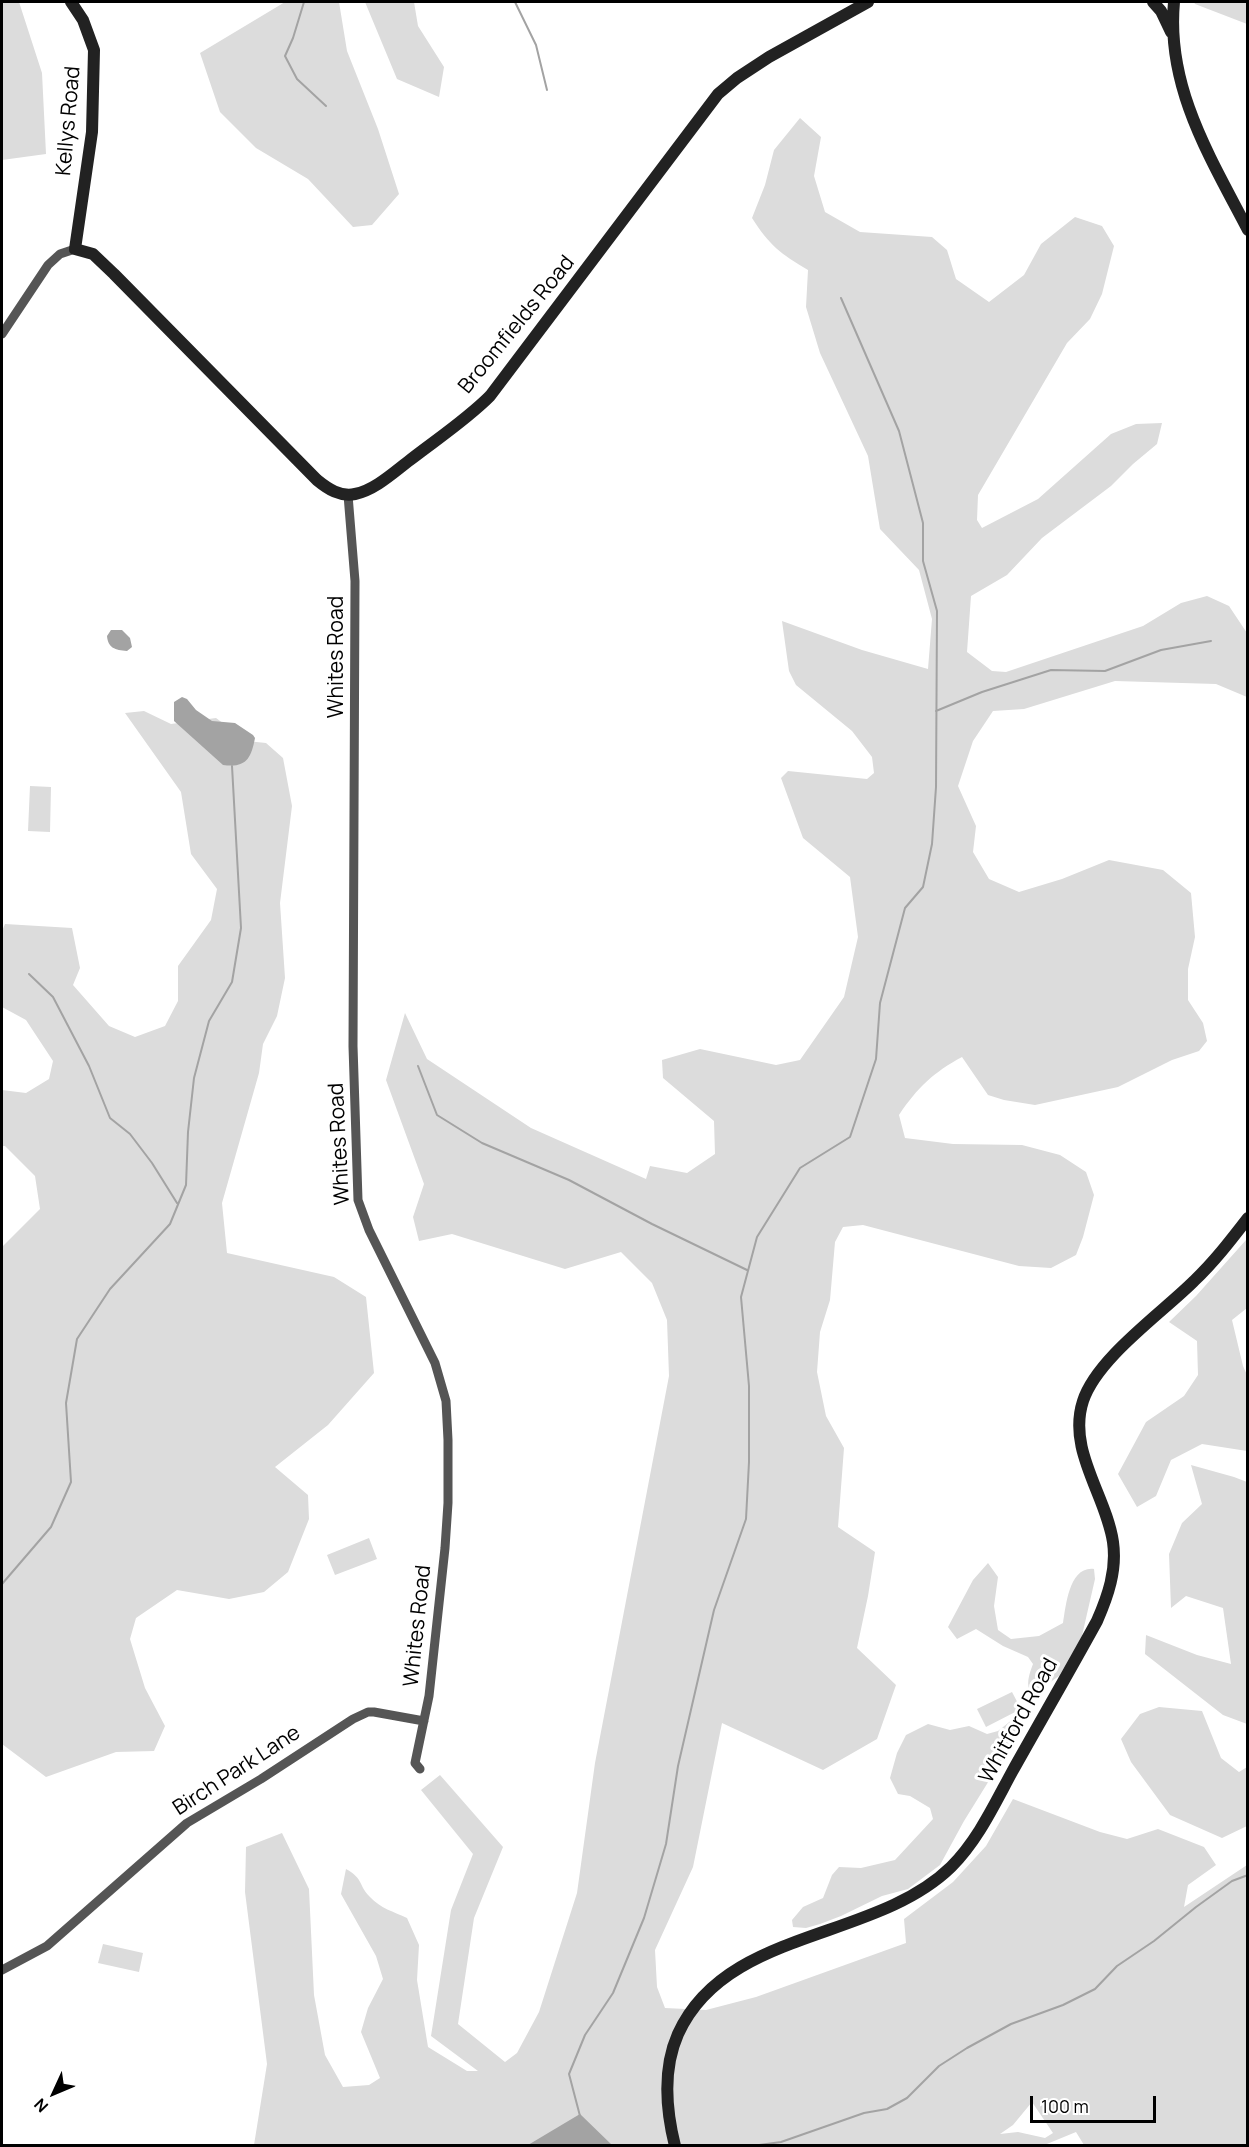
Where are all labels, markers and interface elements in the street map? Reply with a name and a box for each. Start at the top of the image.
street label: Kellys Road [52,65,86,177]
street label: Broomfields Road [454,251,580,399]
street label: Whites Road [324,596,350,718]
street label: Whites Road [324,1082,356,1206]
street label: Whites Road [399,1564,437,1688]
street label: Whitford Road [974,1654,1064,1788]
street label: Birch Park Lane [169,1721,305,1821]
north arrow [24,2063,84,2123]
scale bar [1033,2084,1159,2122]
text: N [29,2094,53,2117]
text: 100 m [1041,2094,1089,2118]

